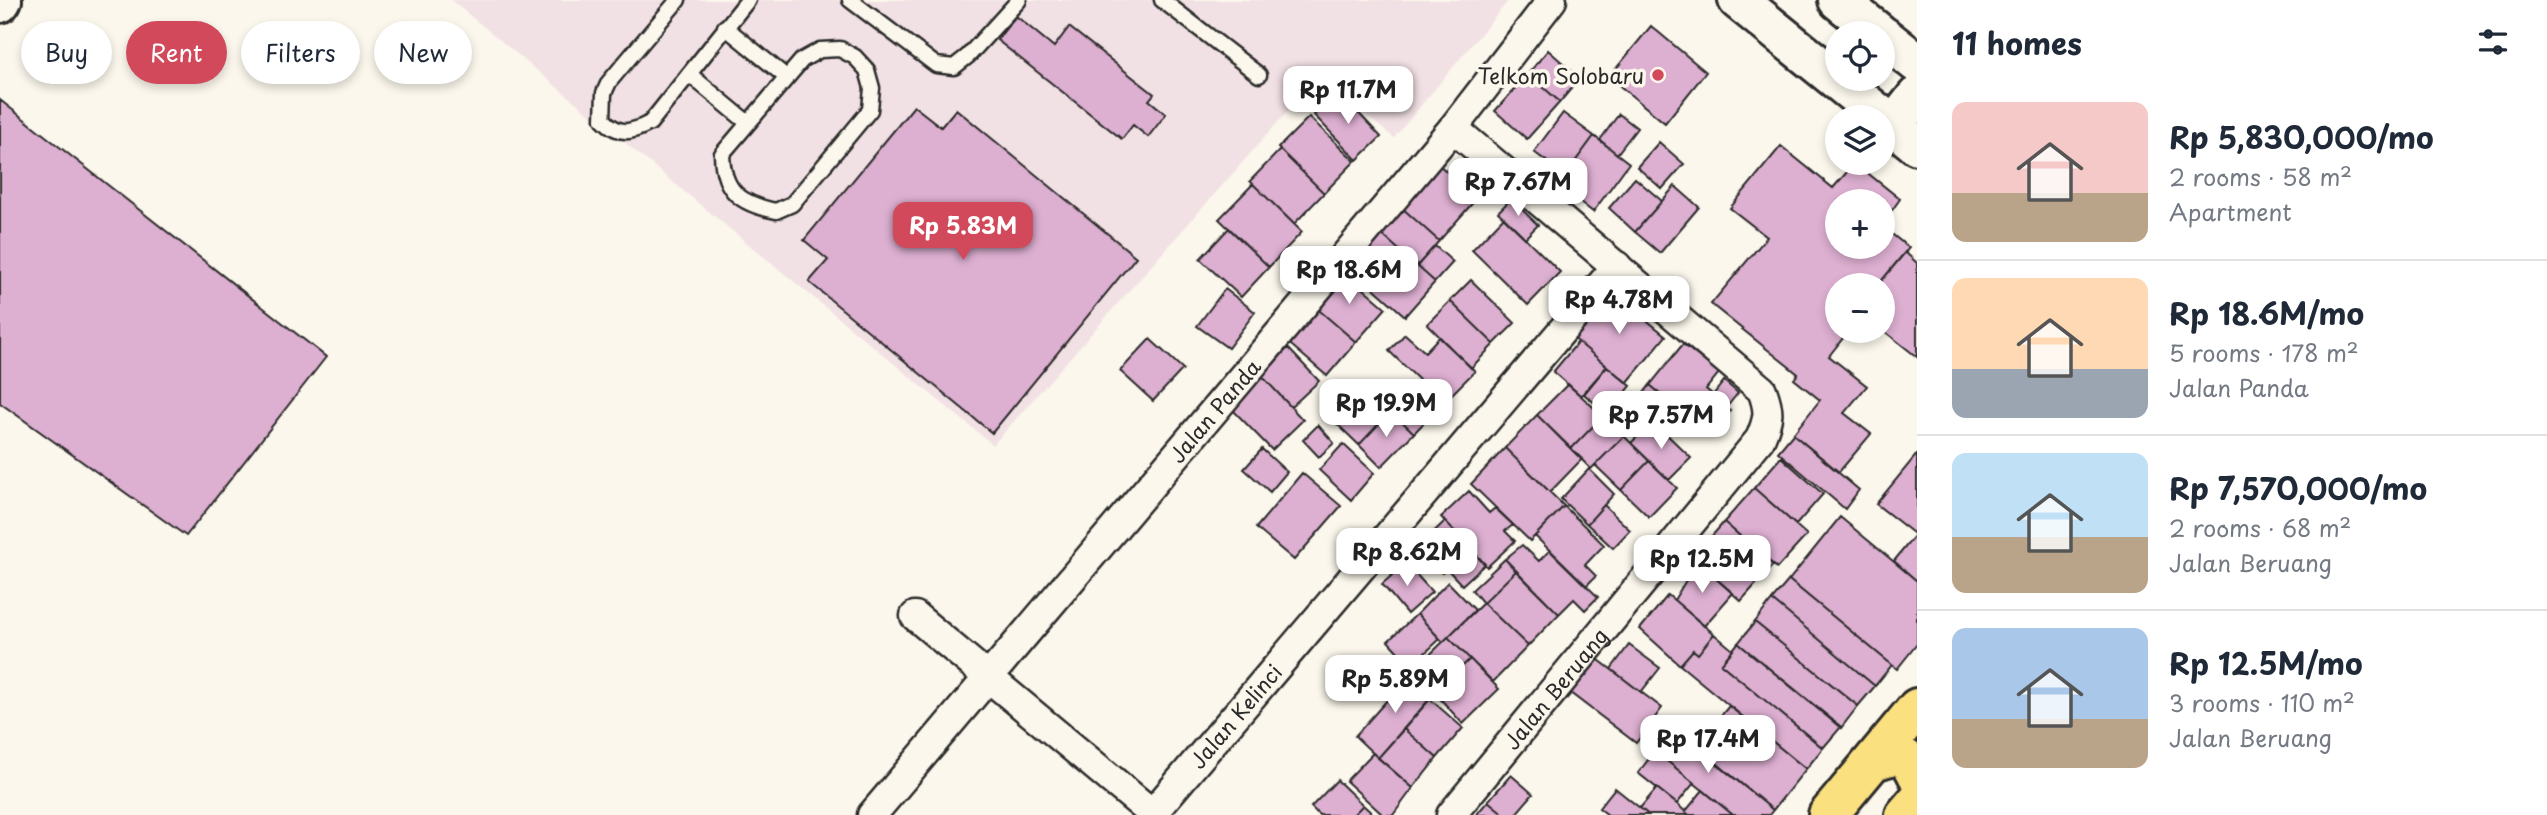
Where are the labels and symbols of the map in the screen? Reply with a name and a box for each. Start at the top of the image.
place label: Telkom Solobaru [1477,59,1644,91]
pin: Rp 11.7M [1276,66,1420,126]
marker: Telkom Solobaru [1650,67,1666,83]
pin: Rp 7.67M [1446,158,1590,218]
pin: Rp 5.83M [891,202,1035,262]
pin: Rp 18.6M [1277,246,1421,306]
pin: Rp 4.78M [1547,276,1691,336]
street label: Jalan Panda [1161,351,1268,469]
pin: Rp 19.9M [1314,380,1458,439]
pin: Rp 7.57M [1589,392,1733,451]
pin: Rp 8.62M [1335,528,1479,588]
pin: Rp 12.5M [1630,536,1774,595]
street label: Jalan Beruang [1495,621,1615,756]
pin: Rp 5.89M [1323,656,1467,715]
street label: Jalan Kelinci [1181,657,1289,775]
pin: Rp 17.4M [1636,716,1780,775]

